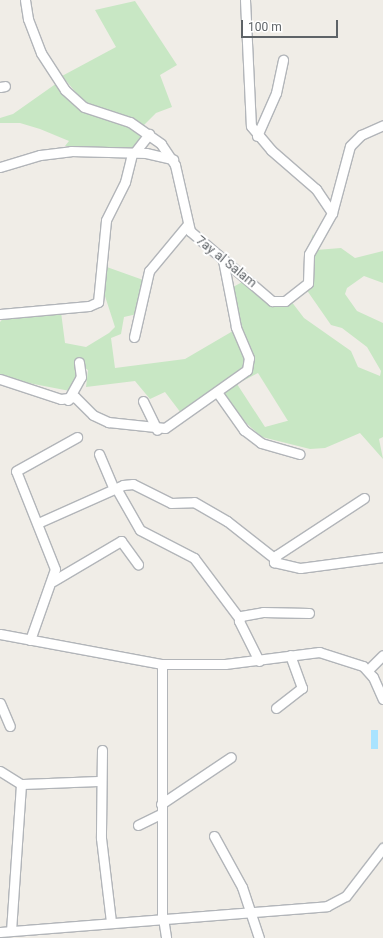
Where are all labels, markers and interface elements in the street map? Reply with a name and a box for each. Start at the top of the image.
scale bar [243,12,340,38]
text: 100 m [248,20,282,34]
street label: 7ay al Salam [193,233,259,291]

